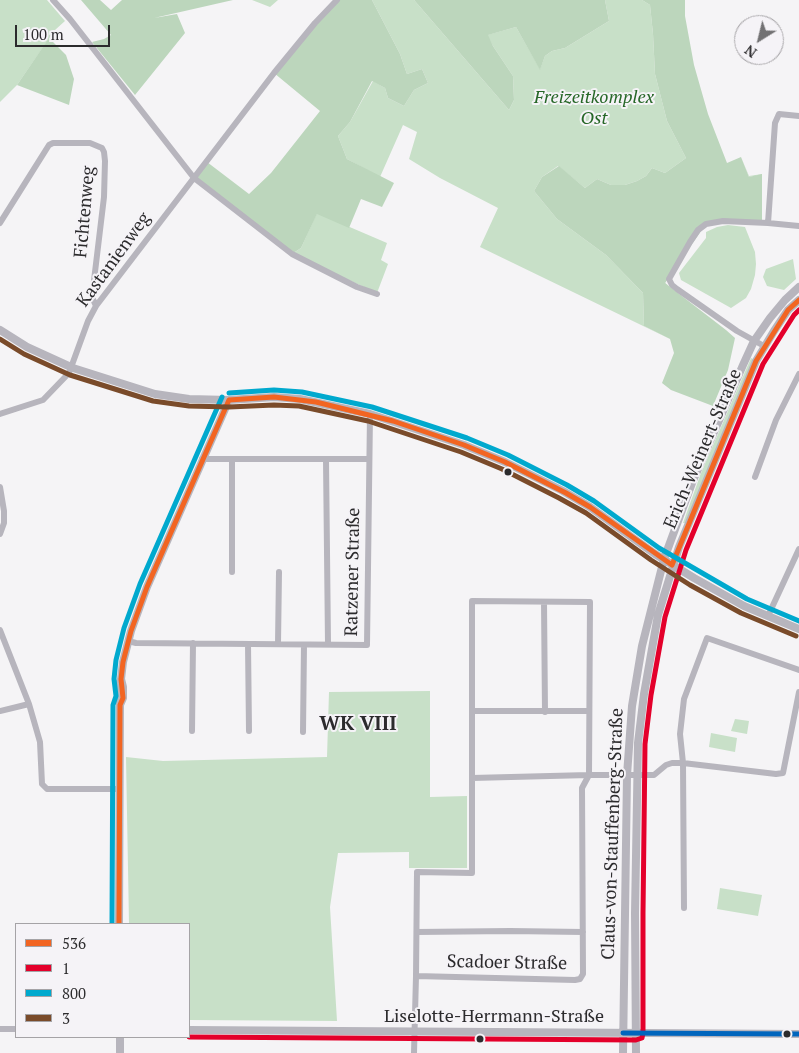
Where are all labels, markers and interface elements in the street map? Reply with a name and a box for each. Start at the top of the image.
scale bar [18,15,112,47]
north arrow [734,15,784,65]
text: 100 m [23,24,64,44]
text: N [741,41,760,63]
park label: Freizeitkomplex Ost [534,87,654,130]
street label: Fichtenweg [70,165,100,259]
street label: Kastanienweg [72,209,156,311]
street label: Erich-Weinert-Straße [659,366,747,532]
unlabelled marker [503,467,513,477]
street label: Ratzener Straße [341,507,365,637]
street label: Claus-von-Stauffenberg-Straße [598,708,628,960]
district label: WK VIII [319,712,397,736]
legend [15,923,190,1038]
text: 536 [62,933,86,953]
street label: Scadoer Straße [447,951,567,975]
text: 1 [62,958,70,978]
text: 800 [62,983,86,1003]
street label: Liselotte-Herrmann-Straße [384,1006,604,1028]
text: 3 [62,1008,70,1028]
unlabelled marker [782,1029,792,1039]
unlabelled marker [475,1034,485,1044]

